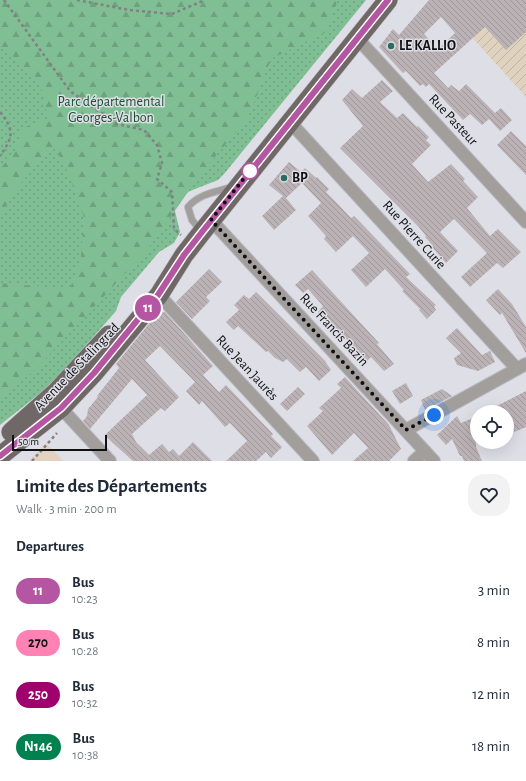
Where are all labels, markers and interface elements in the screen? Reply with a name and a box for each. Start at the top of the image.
place label: LE KALLIO [399,39,456,53]
marker: LE KALLIO [386,41,396,51]
street label: Rue Pasteur [426,92,480,149]
park label: Parc départemental Georges-Valbon [57,95,165,125]
unlabelled marker [241,162,259,180]
place label: BP [292,171,308,185]
marker: BP [279,173,289,183]
street label: Rue Pierre Curie [380,198,448,272]
street label: Rue Francis Bazin [297,291,371,369]
line badge: 11 [130,295,166,321]
text: 11 [143,301,153,315]
street label: Avenue de Stalingrad [32,321,122,413]
street label: Rue Jean Jaurès [213,333,281,403]
your location [424,405,444,425]
map controls [470,405,514,449]
button: locate [470,405,514,449]
scale bar [12,433,107,452]
text: 50 m [18,436,39,447]
button: heart [468,474,510,516]
text: Limite des Départements [16,477,207,496]
text: Walk · 3 min · 200 m [16,503,117,516]
text: Departures [16,539,84,554]
text: Bus [72,575,94,590]
text: 3 min [478,583,510,598]
text: 11 [33,584,43,598]
text: 10:23 [72,593,98,606]
text: Bus [72,627,94,642]
text: 8 min [477,635,510,650]
text: 270 [28,636,48,650]
text: 10:28 [72,645,98,658]
text: Bus [72,679,94,694]
text: 12 min [472,687,510,702]
text: 250 [28,688,48,702]
text: 10:32 [72,697,98,710]
text: Bus [73,731,95,746]
text: 18 min [472,739,510,754]
text: N146 [24,740,53,754]
text: 10:38 [73,749,98,762]

